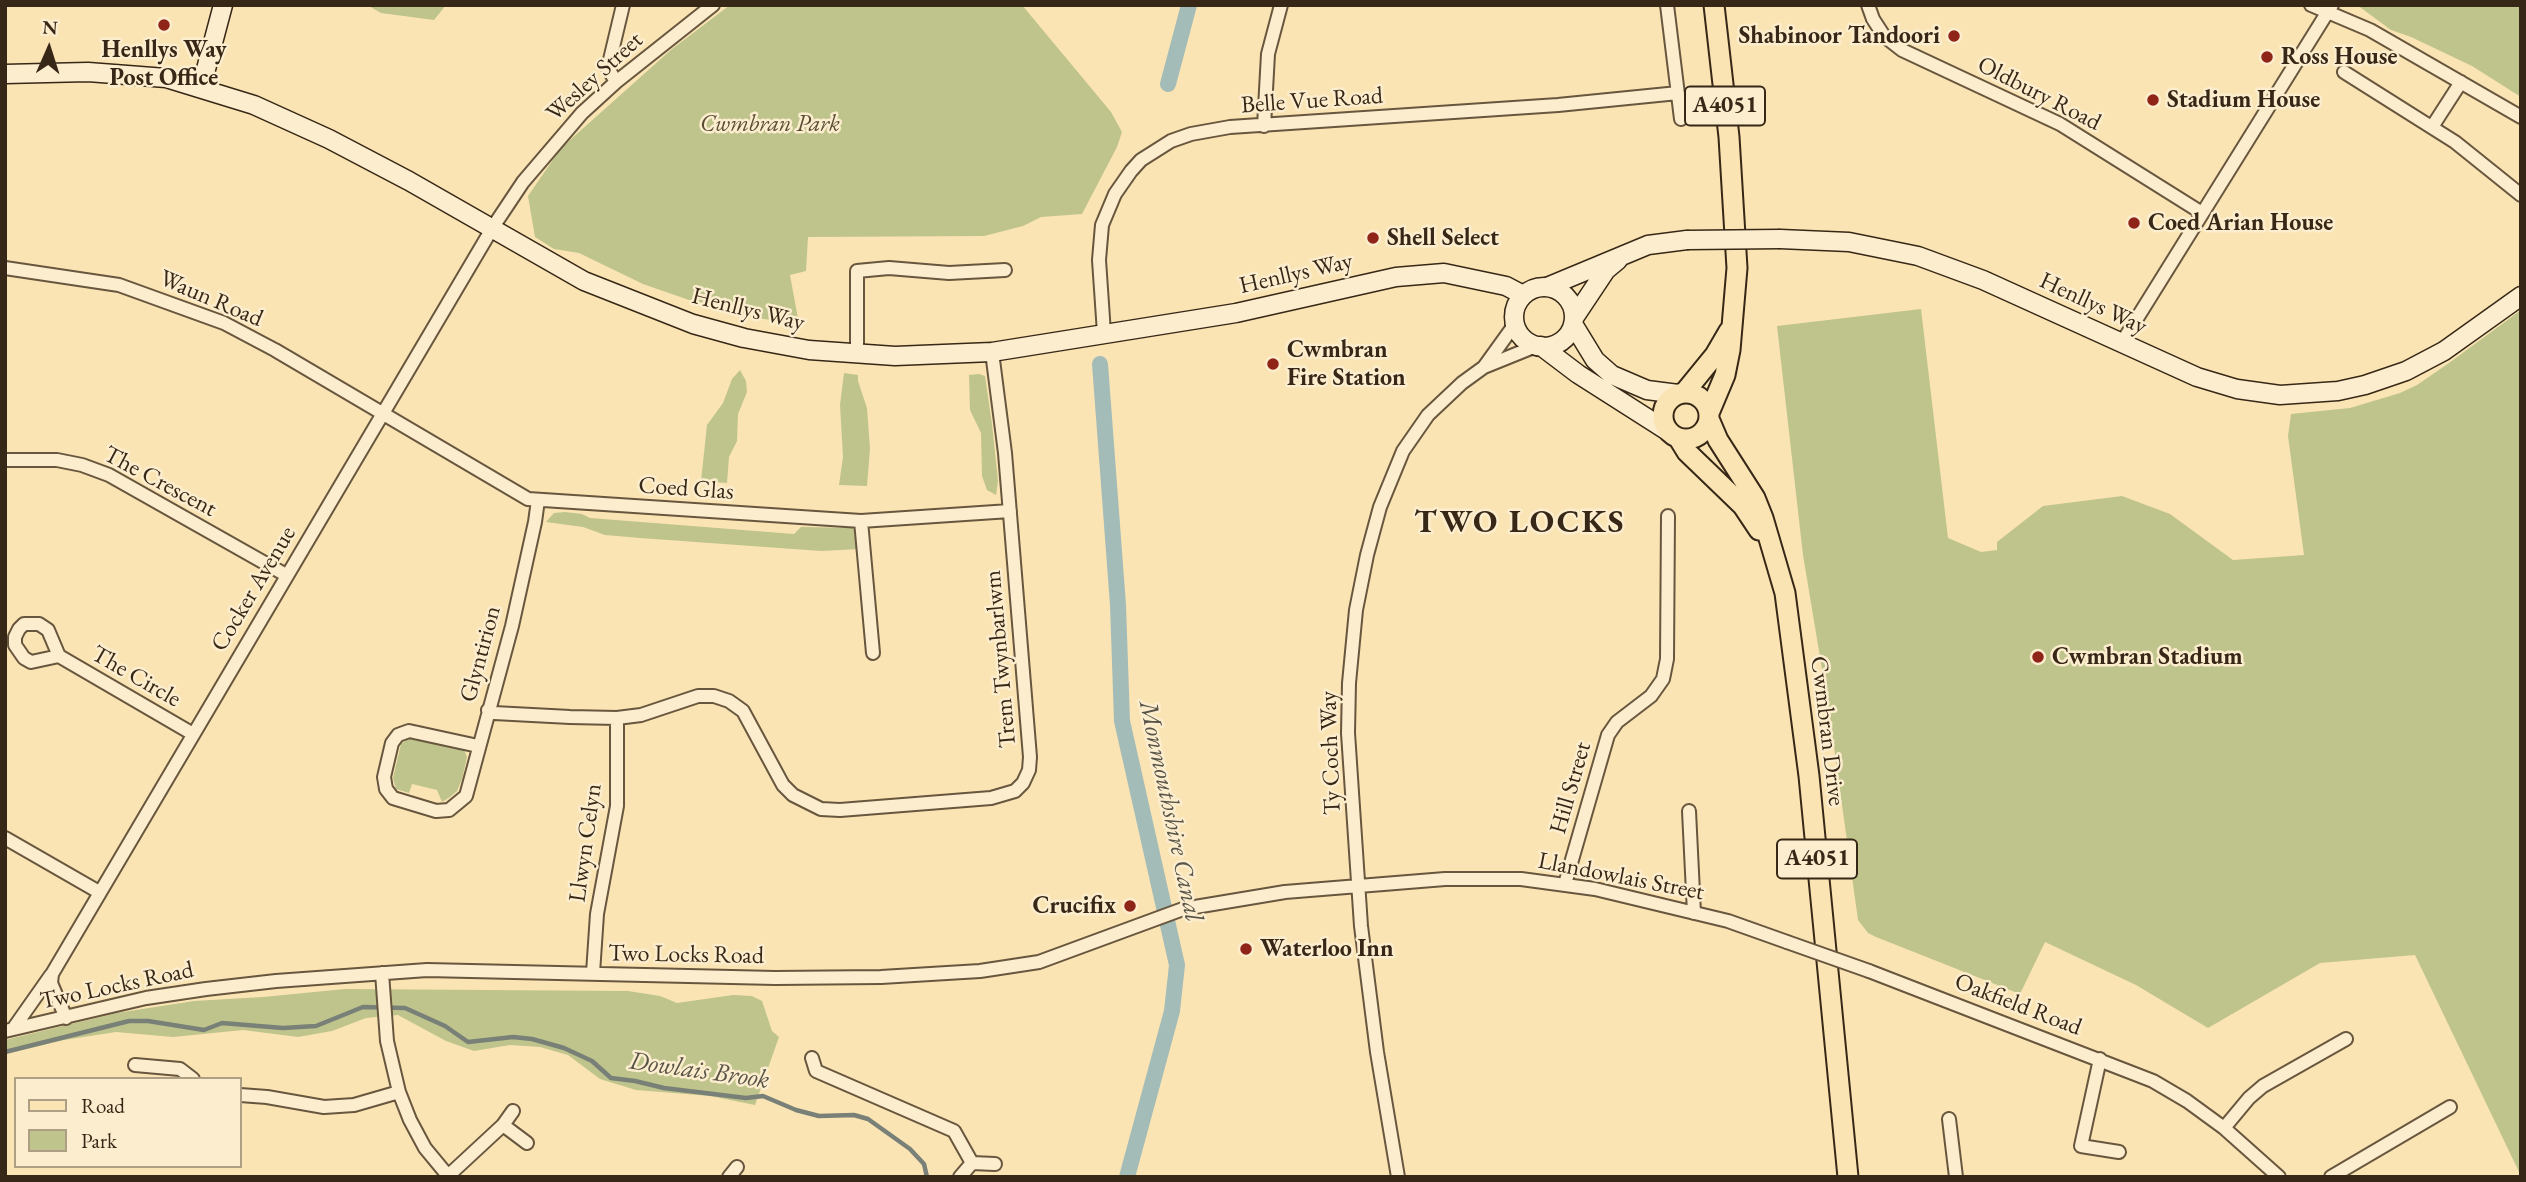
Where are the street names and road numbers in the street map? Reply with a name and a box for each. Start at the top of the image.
street label: Wesley Street [541,26,649,128]
street label: Oldbury Road [1972,51,2106,137]
street label: Belle Vue Road [1240,82,1384,120]
road number: A4051 [1685,86,1765,125]
street label: Henllys Way [1236,247,1356,301]
street label: Waun Road [155,264,267,334]
street label: Henllys Way [2035,267,2151,341]
street label: Henllys Way [688,282,808,338]
street label: The Crescent [99,440,221,524]
street label: Coed Glas [637,471,735,507]
street label: Cocker Avenue [205,521,303,657]
street label: Trem Twynbarlwm [979,569,1023,749]
street label: Glyntirion [454,603,508,705]
street label: The Circle [86,640,186,714]
street label: Cwmbran Drive [1804,654,1850,808]
street label: Ty Coch Way [1314,690,1348,816]
street label: Hill Street [1544,739,1598,837]
street label: Llwyn Celyn [563,782,609,904]
road number: A4051 [1777,839,1857,878]
street label: Llandowlais Street [1535,847,1707,907]
street label: Two Locks Road [608,939,764,971]
street label: Two Locks Road [38,956,196,1016]
street label: Oakfield Road [1950,968,2086,1042]

